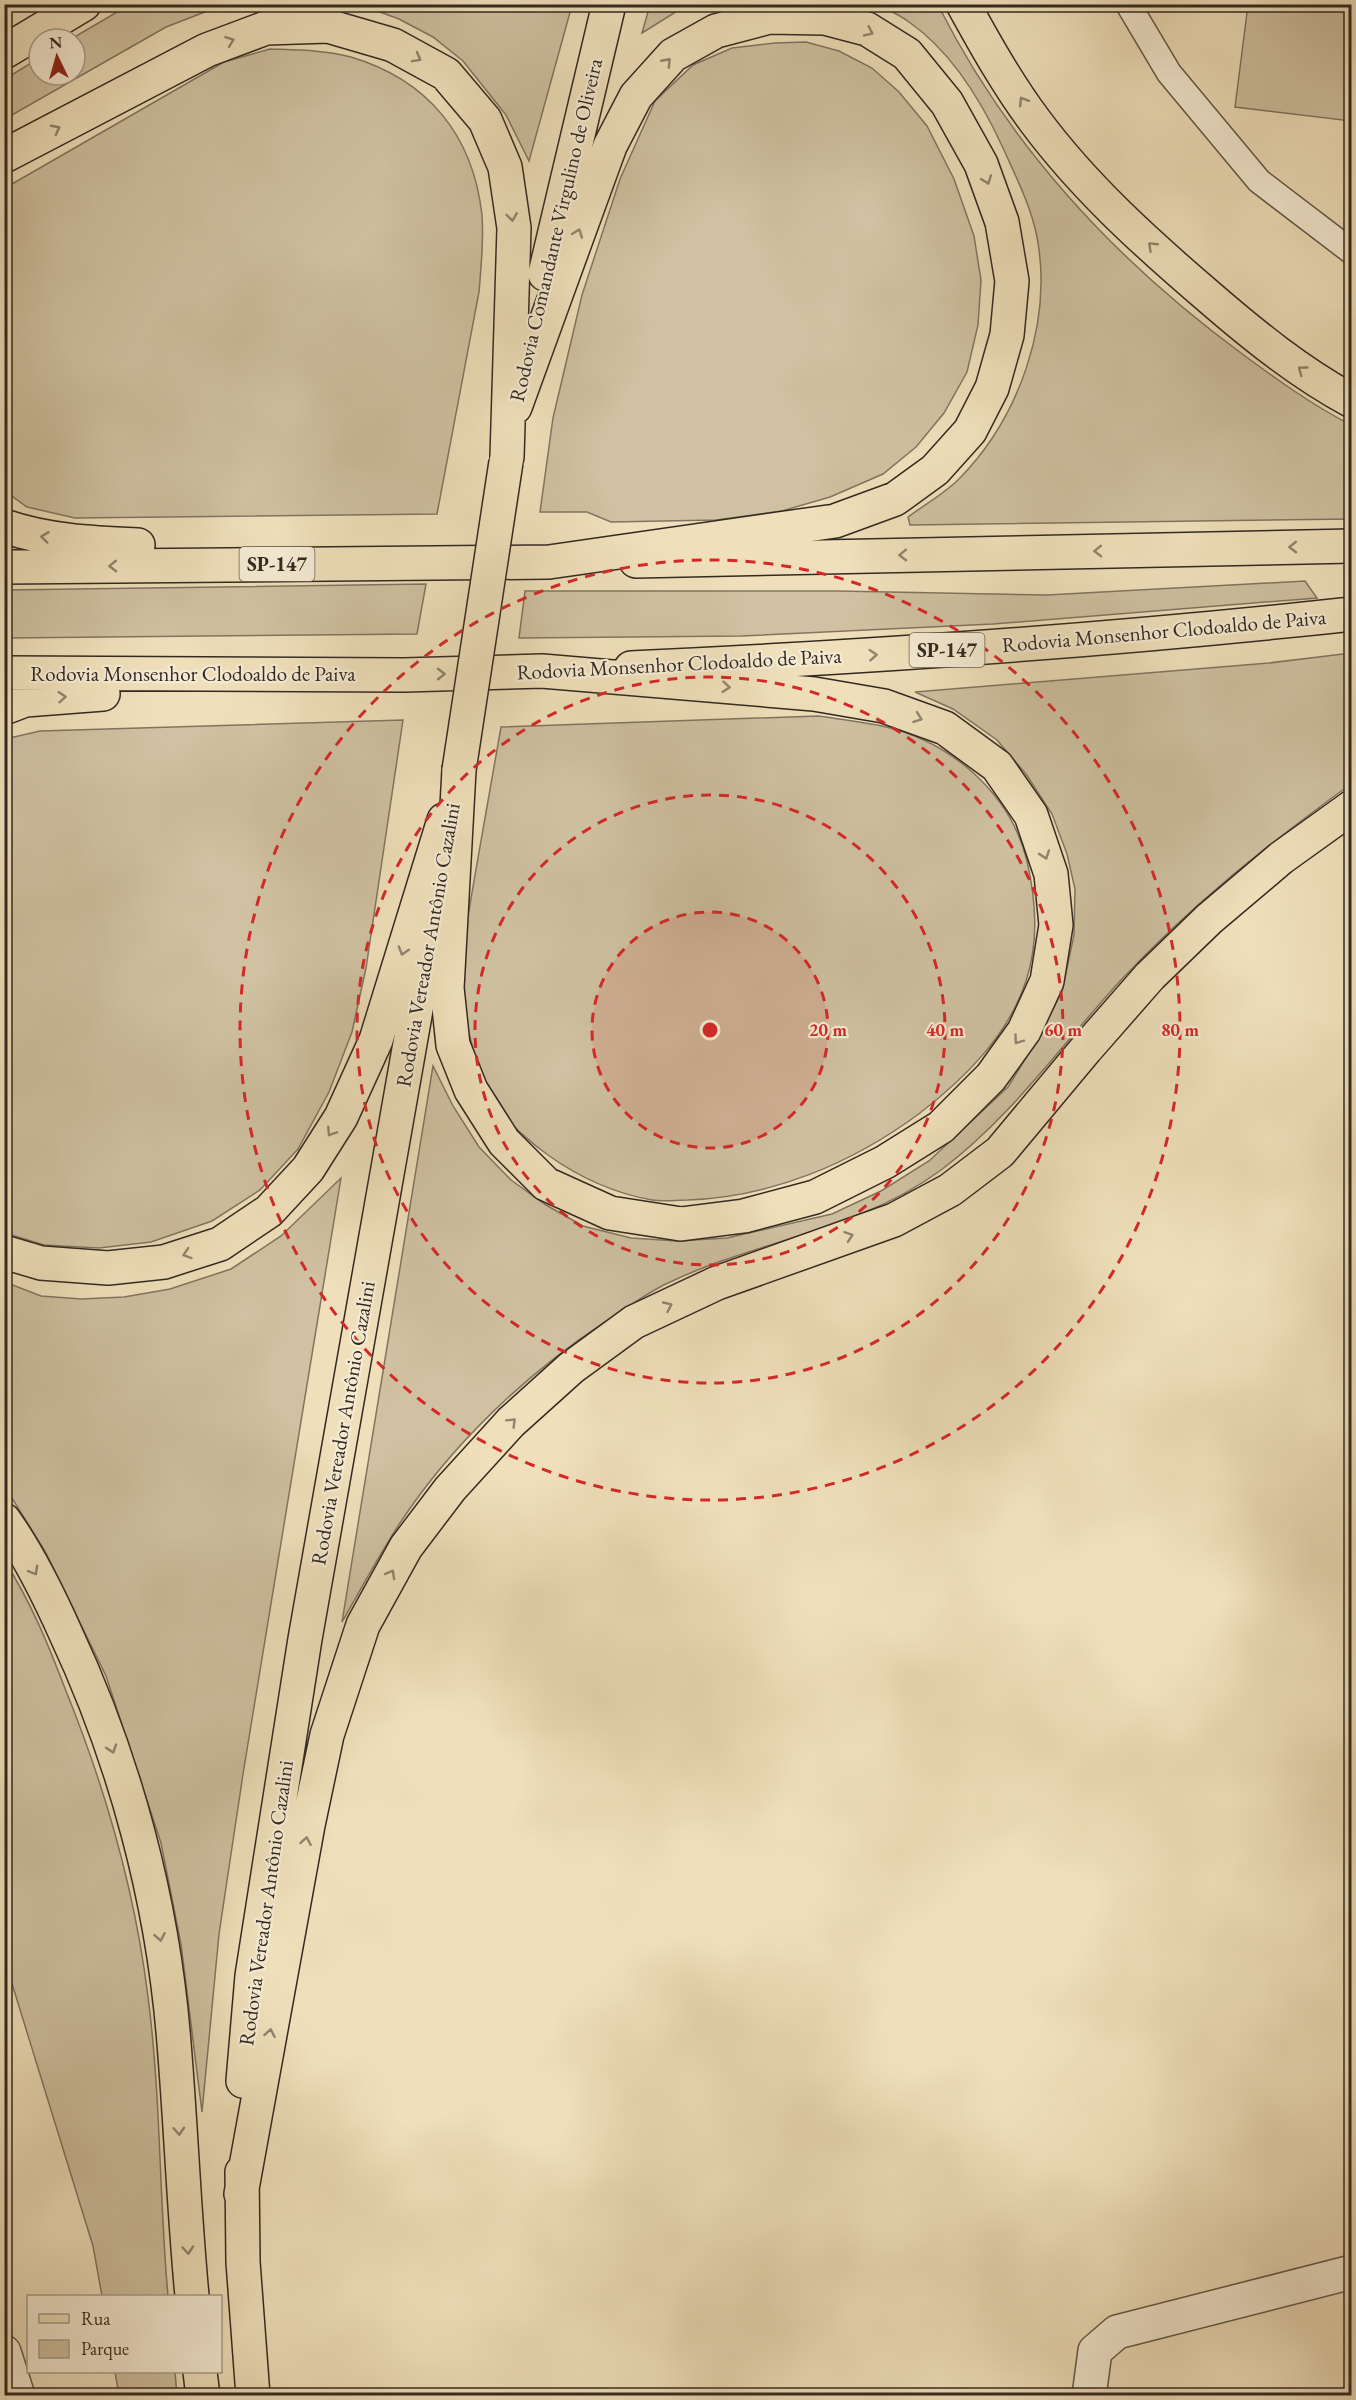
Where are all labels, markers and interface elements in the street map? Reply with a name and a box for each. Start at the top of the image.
one-way arrow [863,24,874,36]
north arrow [27,27,87,87]
text: N [48,32,63,54]
one-way arrow [224,36,235,49]
one-way arrow [411,51,421,62]
street label: Rodovia Comandante Virgulino de Oliveira [503,55,608,404]
one-way arrow [660,58,671,69]
one-way arrow [1018,97,1030,107]
one-way arrow [50,125,61,136]
one-way arrow [980,175,993,185]
one-way arrow [506,212,518,221]
one-way arrow [571,228,584,239]
one-way arrow [1148,242,1158,253]
one-way arrow [1298,366,1309,377]
one-way arrow [41,531,50,543]
one-way arrow [1289,541,1298,554]
one-way arrow [1094,545,1103,558]
road number: SP-147 [240,547,314,581]
one-way arrow [899,549,908,561]
one-way arrow [108,559,117,572]
street label: Rodovia Monsenhor Clodoaldo de Paiva [1001,603,1328,658]
road number: SP-147 [910,633,984,667]
street label: Rodovia Monsenhor Clodoaldo de Paiva [516,641,843,685]
one-way arrow [869,649,878,662]
street label: Rodovia Monsenhor Clodoaldo de Paiva [30,660,356,687]
one-way arrow [436,668,445,680]
one-way arrow [722,680,731,693]
one-way arrow [57,691,66,704]
one-way arrow [912,711,923,724]
street label: Rodovia Vereador Antônio Cazalini [389,801,466,1089]
one-way arrow [1037,849,1050,859]
one-way arrow [398,945,410,956]
text: 20 m [809,1018,847,1041]
text: 40 m [926,1018,964,1041]
text: 60 m [1044,1018,1082,1041]
text: 80 m [1161,1018,1199,1041]
centre of rings [700,1020,720,1040]
one-way arrow [1014,1034,1025,1045]
one-way arrow [327,1126,339,1136]
one-way arrow [843,1231,854,1244]
one-way arrow [182,1247,193,1260]
street label: Rodovia Vereador Antônio Cazalini [304,1279,381,1567]
one-way arrow [661,1302,672,1314]
one-way arrow [505,1418,515,1429]
one-way arrow [27,1564,38,1575]
one-way arrow [384,1570,395,1580]
one-way arrow [105,1743,117,1754]
street label: Rodovia Vereador Antônio Cazalini [232,1758,299,2047]
one-way arrow [299,1837,311,1846]
one-way arrow [153,1932,166,1942]
one-way arrow [264,2029,276,2038]
one-way arrow [173,2127,186,2136]
one-way arrow [181,2246,194,2255]
legend [27,2295,222,2373]
text: Rua [81,2307,111,2330]
text: Parque [81,2337,129,2360]

